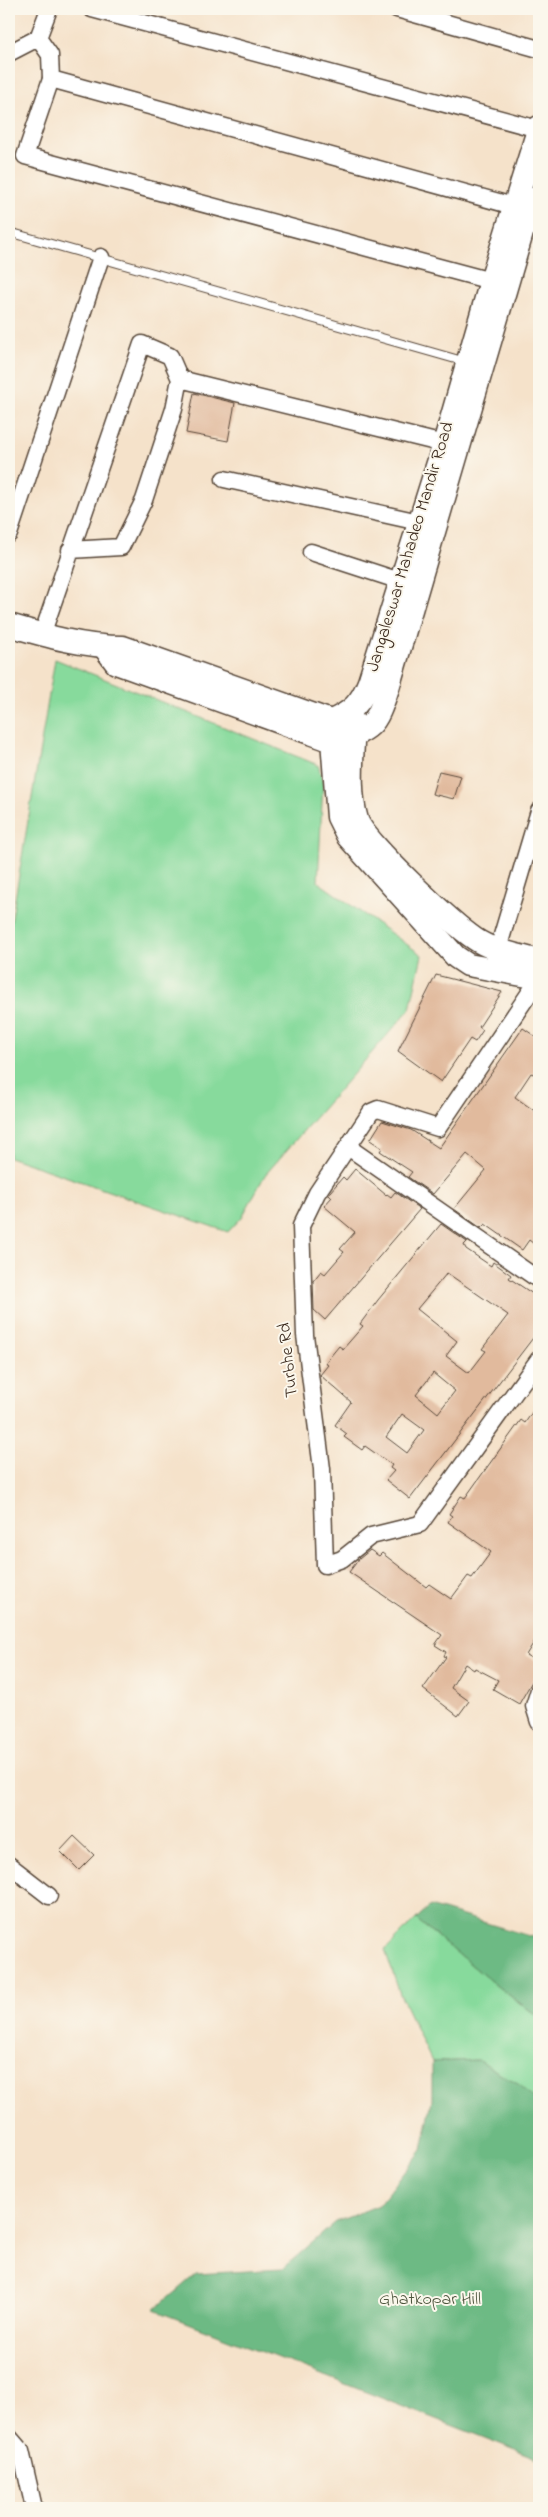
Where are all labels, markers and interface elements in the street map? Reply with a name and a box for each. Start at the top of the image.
street label: Jangaleswar Mahadeo Mandir Road [361,419,462,675]
street label: Turbhe Rd [272,1321,306,1399]
park label: Ghatkopar Hill [379,2287,481,2313]

